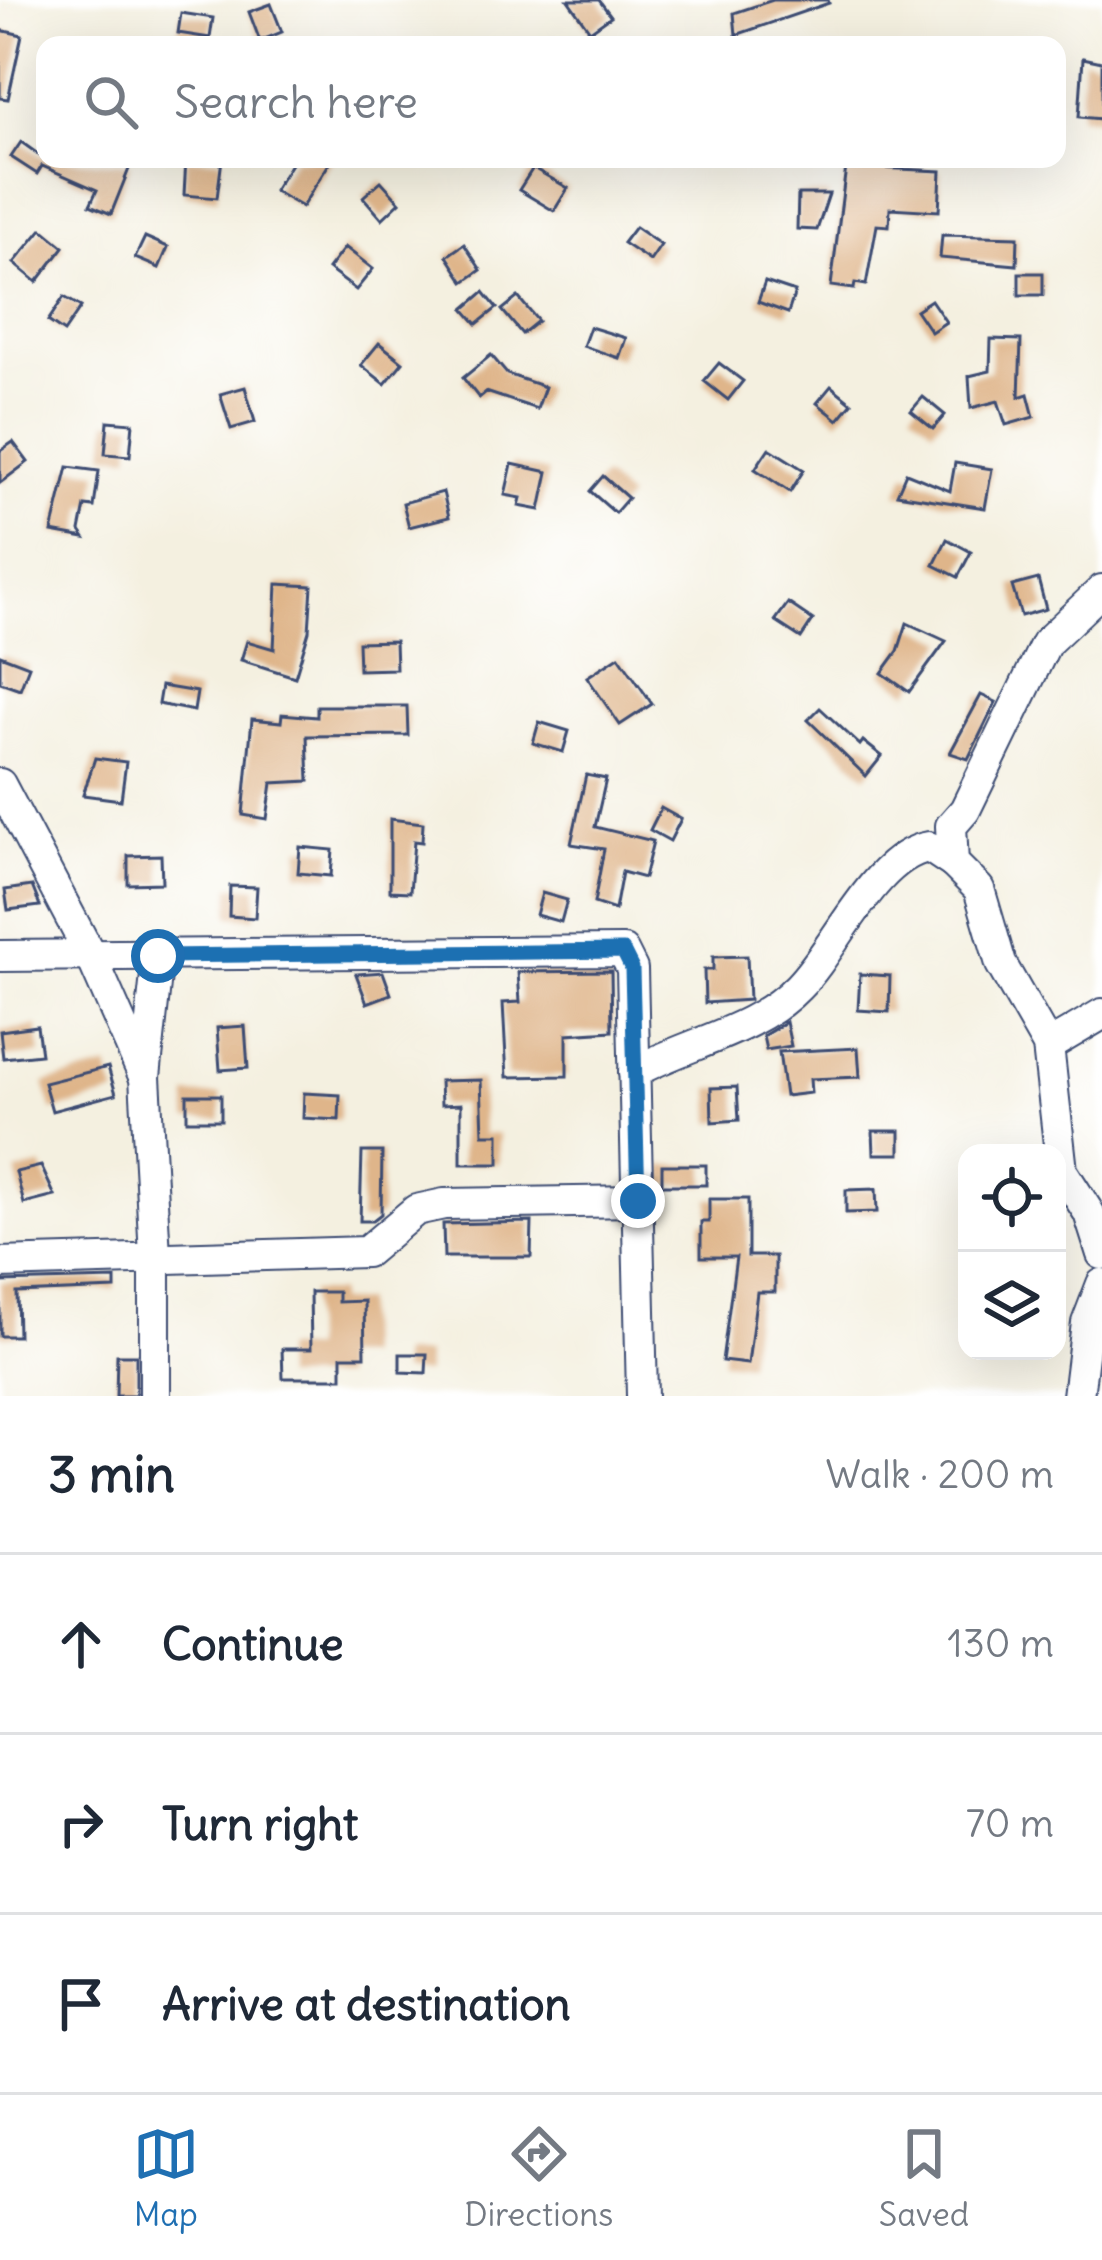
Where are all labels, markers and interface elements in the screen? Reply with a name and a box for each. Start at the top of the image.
search box [36,36,1066,168]
icon: search [78,69,144,135]
text: Search here [174,74,418,130]
route start [131,929,185,983]
map controls [958,1144,1066,1360]
button: locate [958,1144,1066,1252]
route end [611,1174,665,1228]
button: layers [958,1252,1066,1360]
text: 3 min [48,1442,175,1506]
text: Walk · 200 m [826,1450,1054,1499]
icon: ahead [48,1611,114,1677]
text: Continue [162,1616,344,1672]
text: 130 m [947,1619,1054,1668]
icon: right [48,1791,114,1857]
text: Turn right [162,1796,358,1852]
text: 70 m [966,1799,1054,1848]
icon: arrive [48,1971,114,2037]
text: Arrive at destination [162,1976,571,2032]
tab: Map [133,2121,199,2235]
tab: Directions [464,2121,613,2235]
tab: Saved [879,2121,969,2235]

